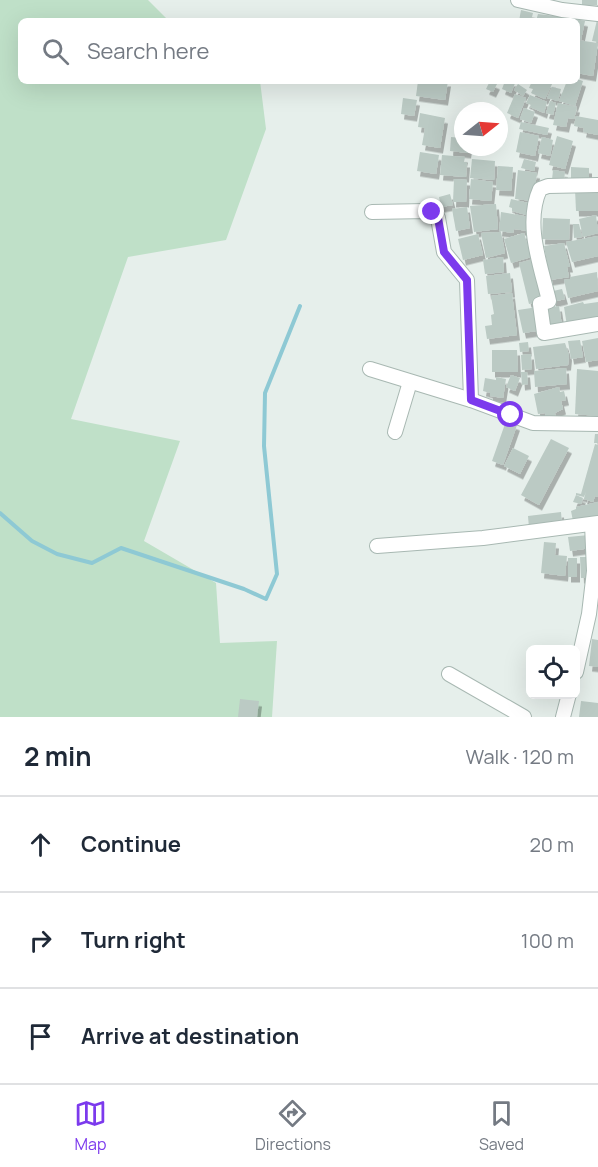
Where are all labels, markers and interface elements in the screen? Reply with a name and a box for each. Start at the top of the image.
search box [18,18,580,84]
icon: search [39,35,72,68]
text: Search here [87,36,209,66]
north arrow [454,102,508,156]
route end [418,198,444,224]
route start [497,401,523,427]
map controls [526,645,580,699]
button: locate [526,645,580,699]
text: 2 min [24,738,92,774]
text: Walk · 120 m [466,743,574,770]
icon: ahead [24,828,57,861]
text: Continue [81,829,181,859]
text: 20 m [529,831,574,858]
icon: right [24,924,57,957]
text: Turn right [81,925,186,955]
text: 100 m [521,927,574,954]
icon: arrive [24,1020,57,1053]
text: Arrive at destination [81,1021,299,1051]
tab: Map [74,1097,107,1155]
tab: Directions [255,1097,331,1155]
tab: Saved [479,1097,524,1155]

